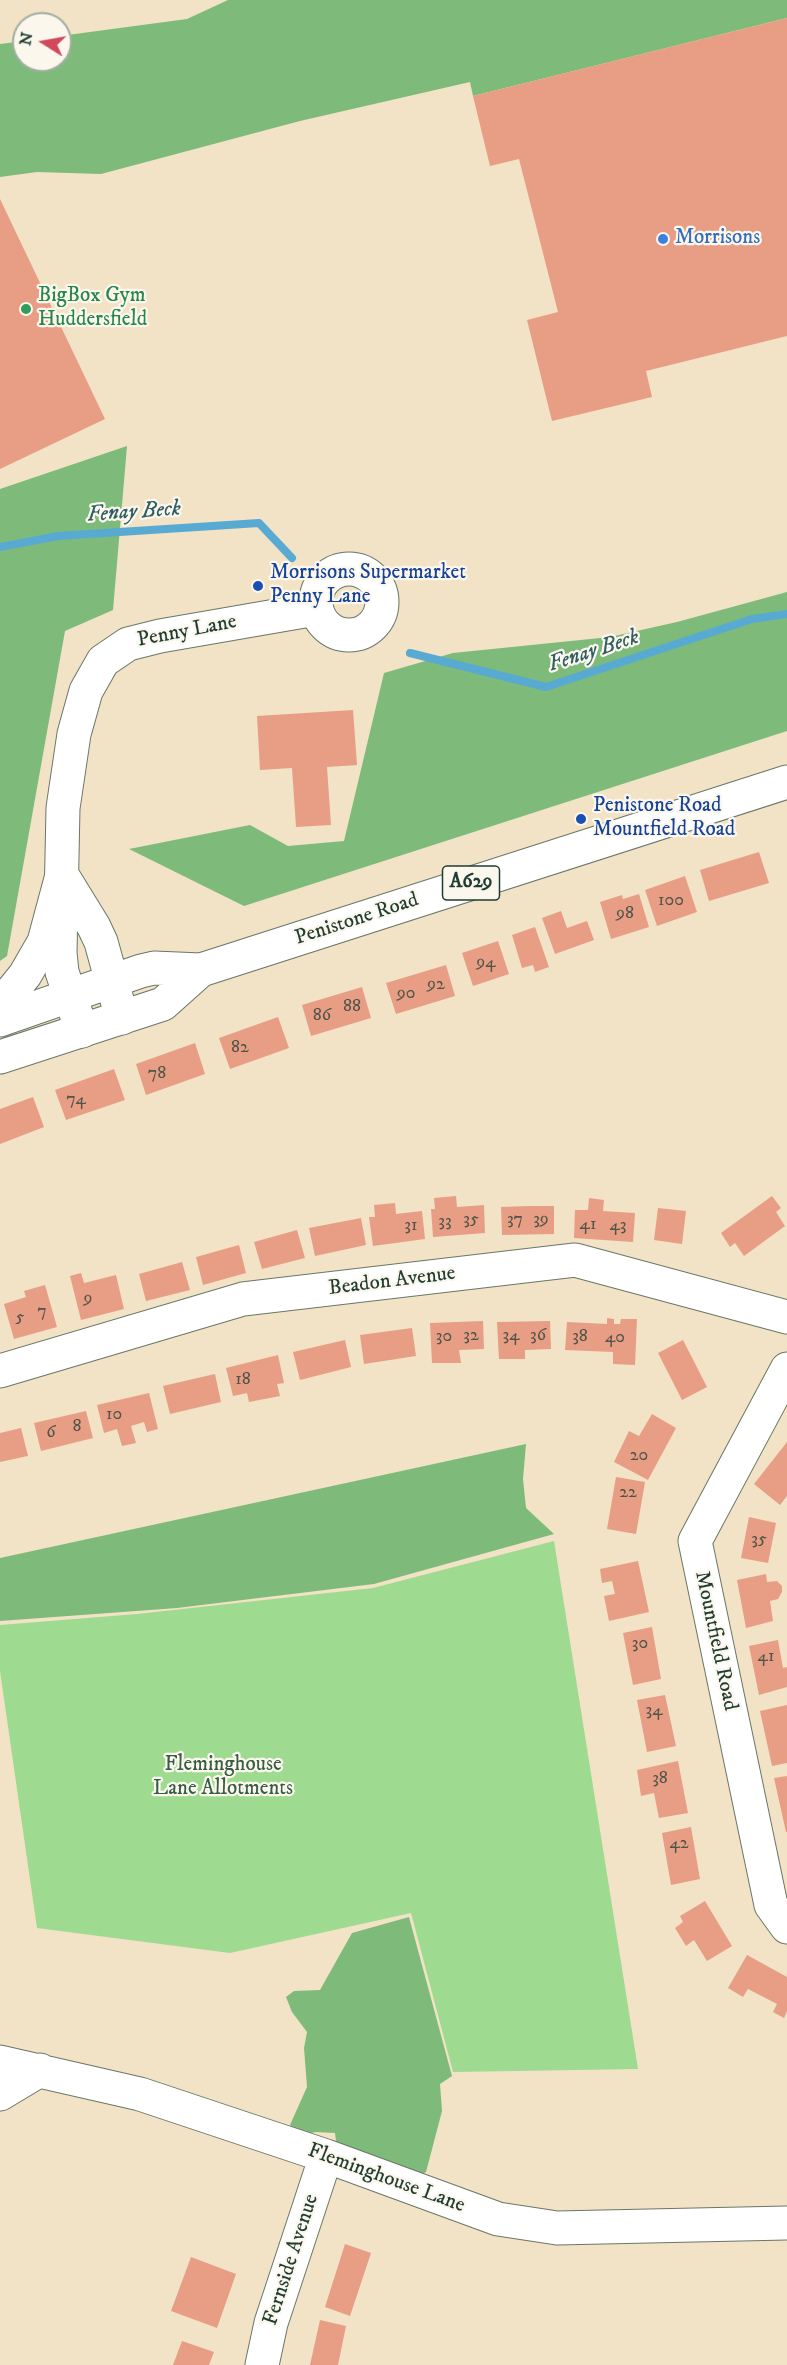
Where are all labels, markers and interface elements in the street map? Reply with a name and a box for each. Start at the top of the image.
north arrow [12,12,72,72]
text: N [15,31,37,47]
place label: Morrisons [675,226,760,252]
marker: Morrisons [656,232,670,246]
place label: BigBox Gym Huddersfield [38,284,147,334]
marker: BigBox Gym Huddersfield [19,302,33,316]
water label: Fenay Beck [86,497,182,529]
place label: Morrisons Supermarket Penny Lane [270,561,466,611]
marker: Morrisons Supermarket Penny Lane [251,579,265,593]
street label: Penny Lane [135,610,239,654]
water label: Fenay Beck [545,625,643,679]
place label: Penistone Road Mountfield Road [593,794,735,844]
marker: Penistone Road Mountfield Road [574,812,588,826]
road number: A629 [442,866,500,900]
street label: Penistone Road [292,888,422,952]
house number: 100 [658,890,684,912]
house number: 98 [616,903,634,925]
house number: 94 [476,952,496,974]
house number: 92 [427,974,445,996]
house number: 90 [397,983,415,1005]
house number: 88 [343,996,361,1018]
house number: 86 [313,1005,331,1027]
house number: 82 [231,1037,249,1059]
house number: 78 [148,1063,166,1085]
house number: 74 [66,1089,86,1111]
house number: 35 [463,1209,479,1231]
house number: 37 [507,1209,523,1231]
house number: 39 [533,1209,549,1231]
house number: 33 [438,1211,452,1233]
house number: 41 [580,1214,596,1236]
house number: 31 [404,1215,418,1237]
house number: 43 [609,1215,627,1237]
street label: Beadon Avenue [327,1262,457,1302]
house number: 9 [84,1288,92,1310]
house number: 7 [37,1301,47,1323]
house number: 5 [16,1307,24,1329]
house number: 32 [463,1325,479,1347]
house number: 34 [502,1325,520,1347]
house number: 36 [530,1325,546,1347]
house number: 30 [436,1326,452,1348]
house number: 38 [572,1326,588,1348]
house number: 40 [605,1327,625,1349]
house number: 18 [235,1369,251,1391]
house number: 10 [106,1404,122,1426]
house number: 8 [72,1416,82,1438]
house number: 6 [46,1422,56,1444]
house number: 20 [630,1445,648,1467]
house number: 22 [619,1482,637,1504]
house number: 35 [751,1529,767,1551]
street label: Mountfield Road [688,1569,742,1713]
house number: 30 [632,1633,648,1655]
house number: 41 [758,1646,774,1668]
house number: 34 [645,1700,663,1722]
park label: Fleminghouse Lane Allotments [153,1753,293,1803]
house number: 38 [652,1768,668,1790]
house number: 42 [669,1833,689,1855]
street label: Fleminghouse Lane [304,2139,468,2219]
street label: Fernside Avenue [259,2191,325,2329]

